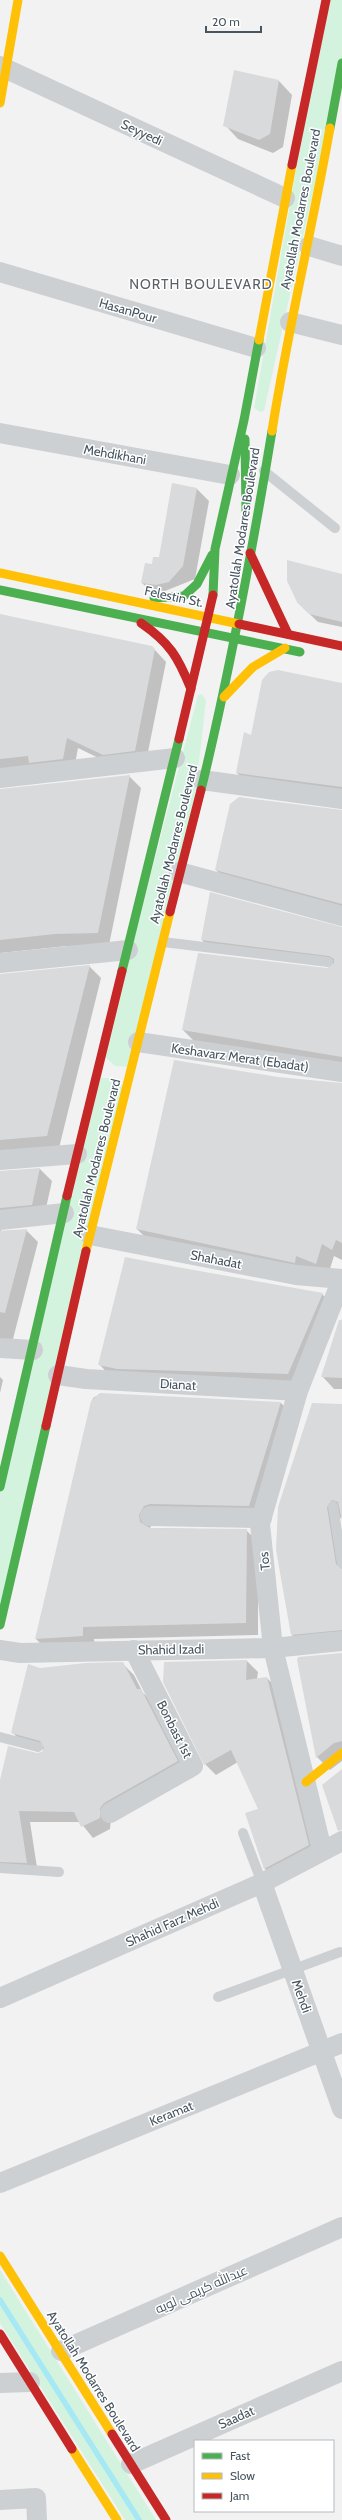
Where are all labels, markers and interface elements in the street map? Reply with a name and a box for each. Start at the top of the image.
scale bar [206,8,261,34]
text: 20 m [212,14,240,29]
street label: Seyyedi [119,115,165,149]
street label: Ayatollah Modarres Boulevard [277,127,323,291]
district label: NORTH BOULEVARD [129,275,273,293]
street label: HasanPour [97,294,160,326]
street label: Mehdikhani [82,441,148,467]
street label: Ayatollah Modarres Boulevard [221,446,263,610]
street label: Felestin St. [143,582,205,610]
street label: Ayatollah Modarres Boulevard [146,763,200,925]
street label: Keshavarz Merat (Ebadat) [170,1039,310,1075]
street label: Ayatollah Modarres Boulevard [69,1077,123,1239]
street label: Shahadat [189,1246,244,1272]
street label: Dianat [160,1375,197,1393]
street label: Tos [255,1550,273,1571]
street label: Shahid Izadi [138,1640,204,1658]
street label: Bonbast 1st [154,1698,197,1761]
street label: Shahid Farz Mehdi [123,1894,221,1950]
street label: Mehdi [289,1977,315,2015]
street label: Keramat [147,2097,196,2129]
street label: عبدالله کریمی لویه [152,2261,250,2317]
street label: Ayatollah Modarres Boulevard [44,2308,144,2454]
street label: Saadat [215,2402,257,2432]
legend [194,2440,334,2512]
text: Fast [230,2448,250,2463]
text: Slow [230,2468,255,2483]
text: Jam [229,2488,249,2503]

